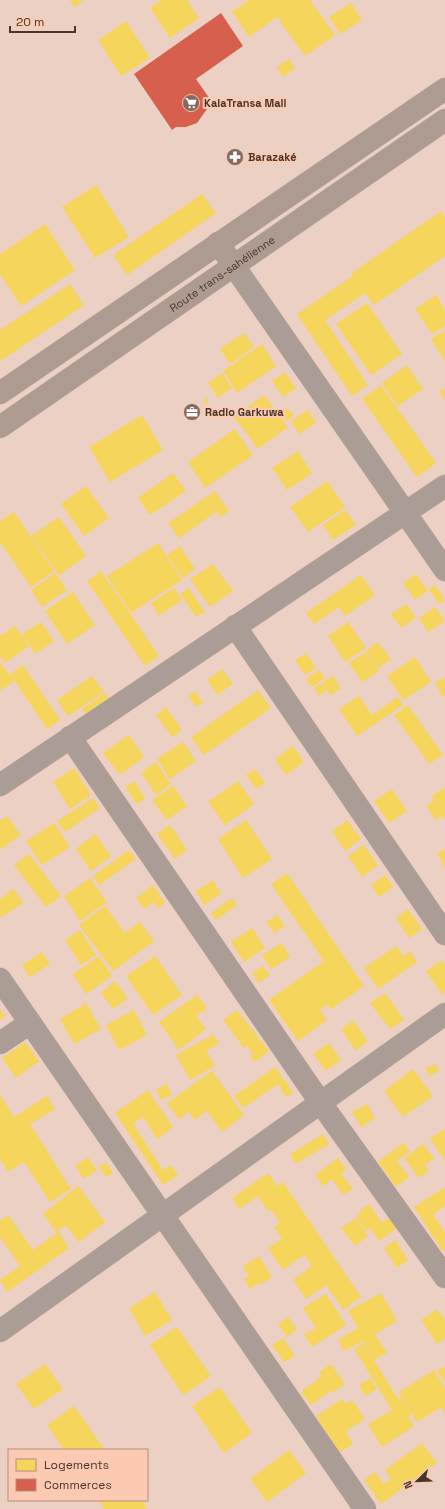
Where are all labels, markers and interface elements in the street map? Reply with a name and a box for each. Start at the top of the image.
scale bar [10,8,75,34]
text: 20 m [16,14,44,30]
supermarket icon: KalaTransa Mall [181,93,201,113]
place label: KalaTransa Mall [204,96,286,110]
pharmacy icon: Barazaké [225,147,245,167]
place label: Barazaké [248,150,297,164]
street label: Route trans-sahélienne [167,232,278,315]
office icon: Radio Garkuwa [182,402,202,422]
place label: Radio Garkuwa [205,405,284,419]
legend [8,1449,148,1501]
text: Logements [44,1457,109,1473]
north arrow [397,1461,437,1501]
text: Commerces [44,1477,112,1493]
text: N [400,1479,416,1491]

